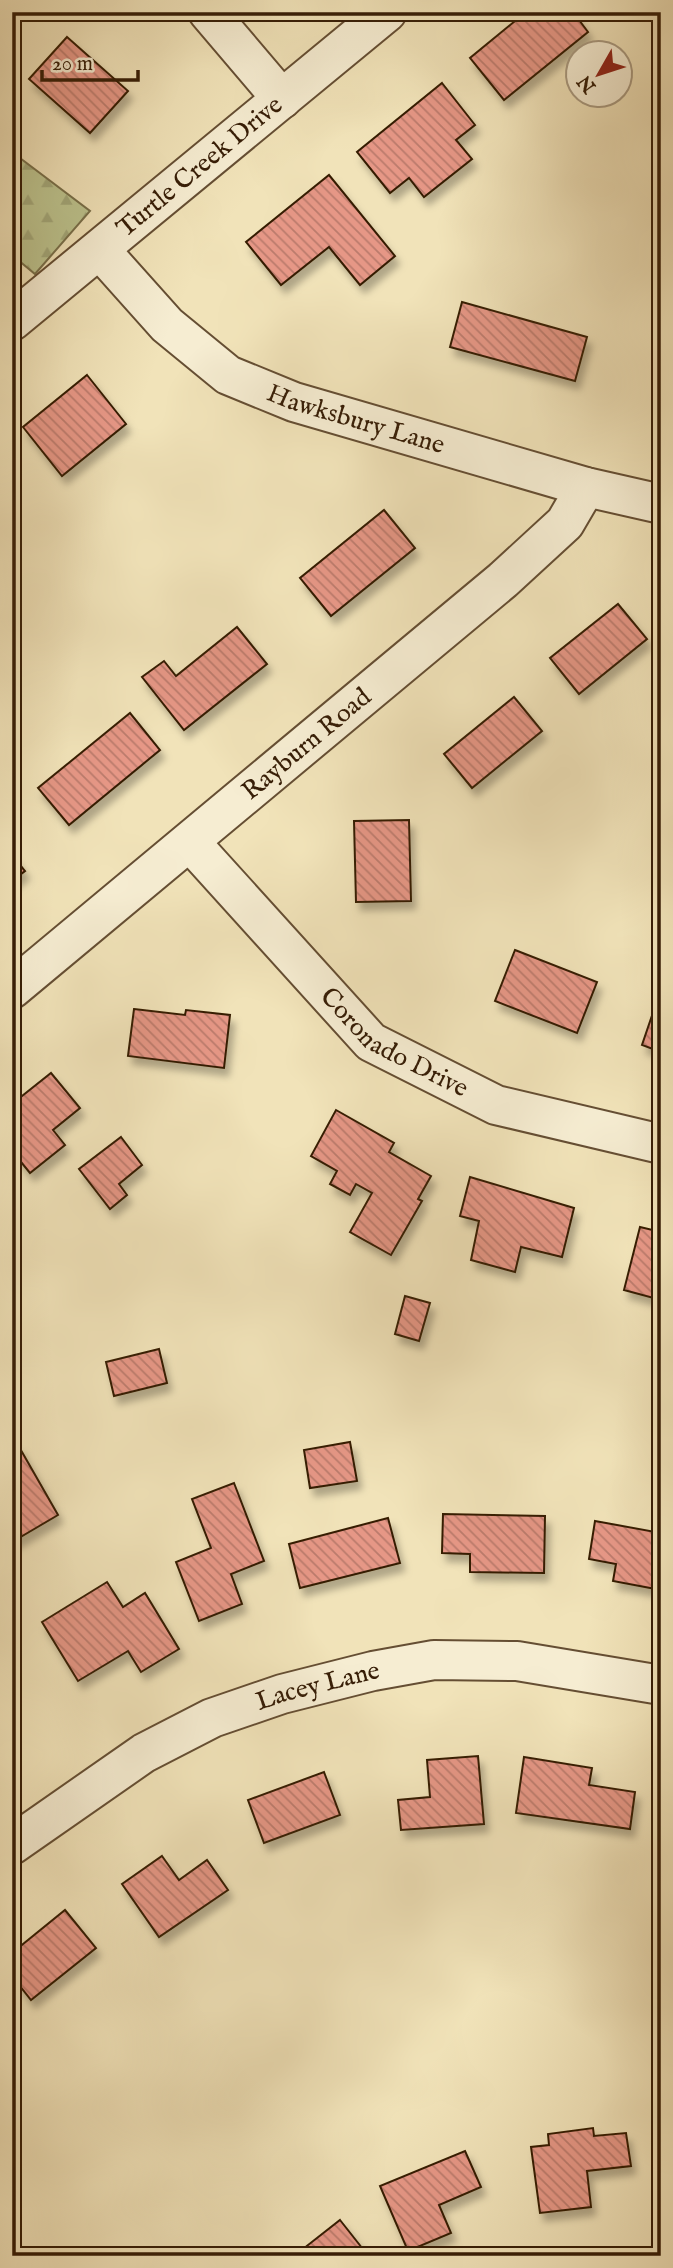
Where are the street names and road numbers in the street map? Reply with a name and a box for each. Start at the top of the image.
street label: Turtle Creek Drive [110,88,289,245]
street label: Hawksbury Lane [262,376,449,462]
street label: Rayburn Road [235,680,378,807]
street label: Coronado Drive [313,980,474,1105]
street label: Lacey Lane [251,1654,382,1718]

